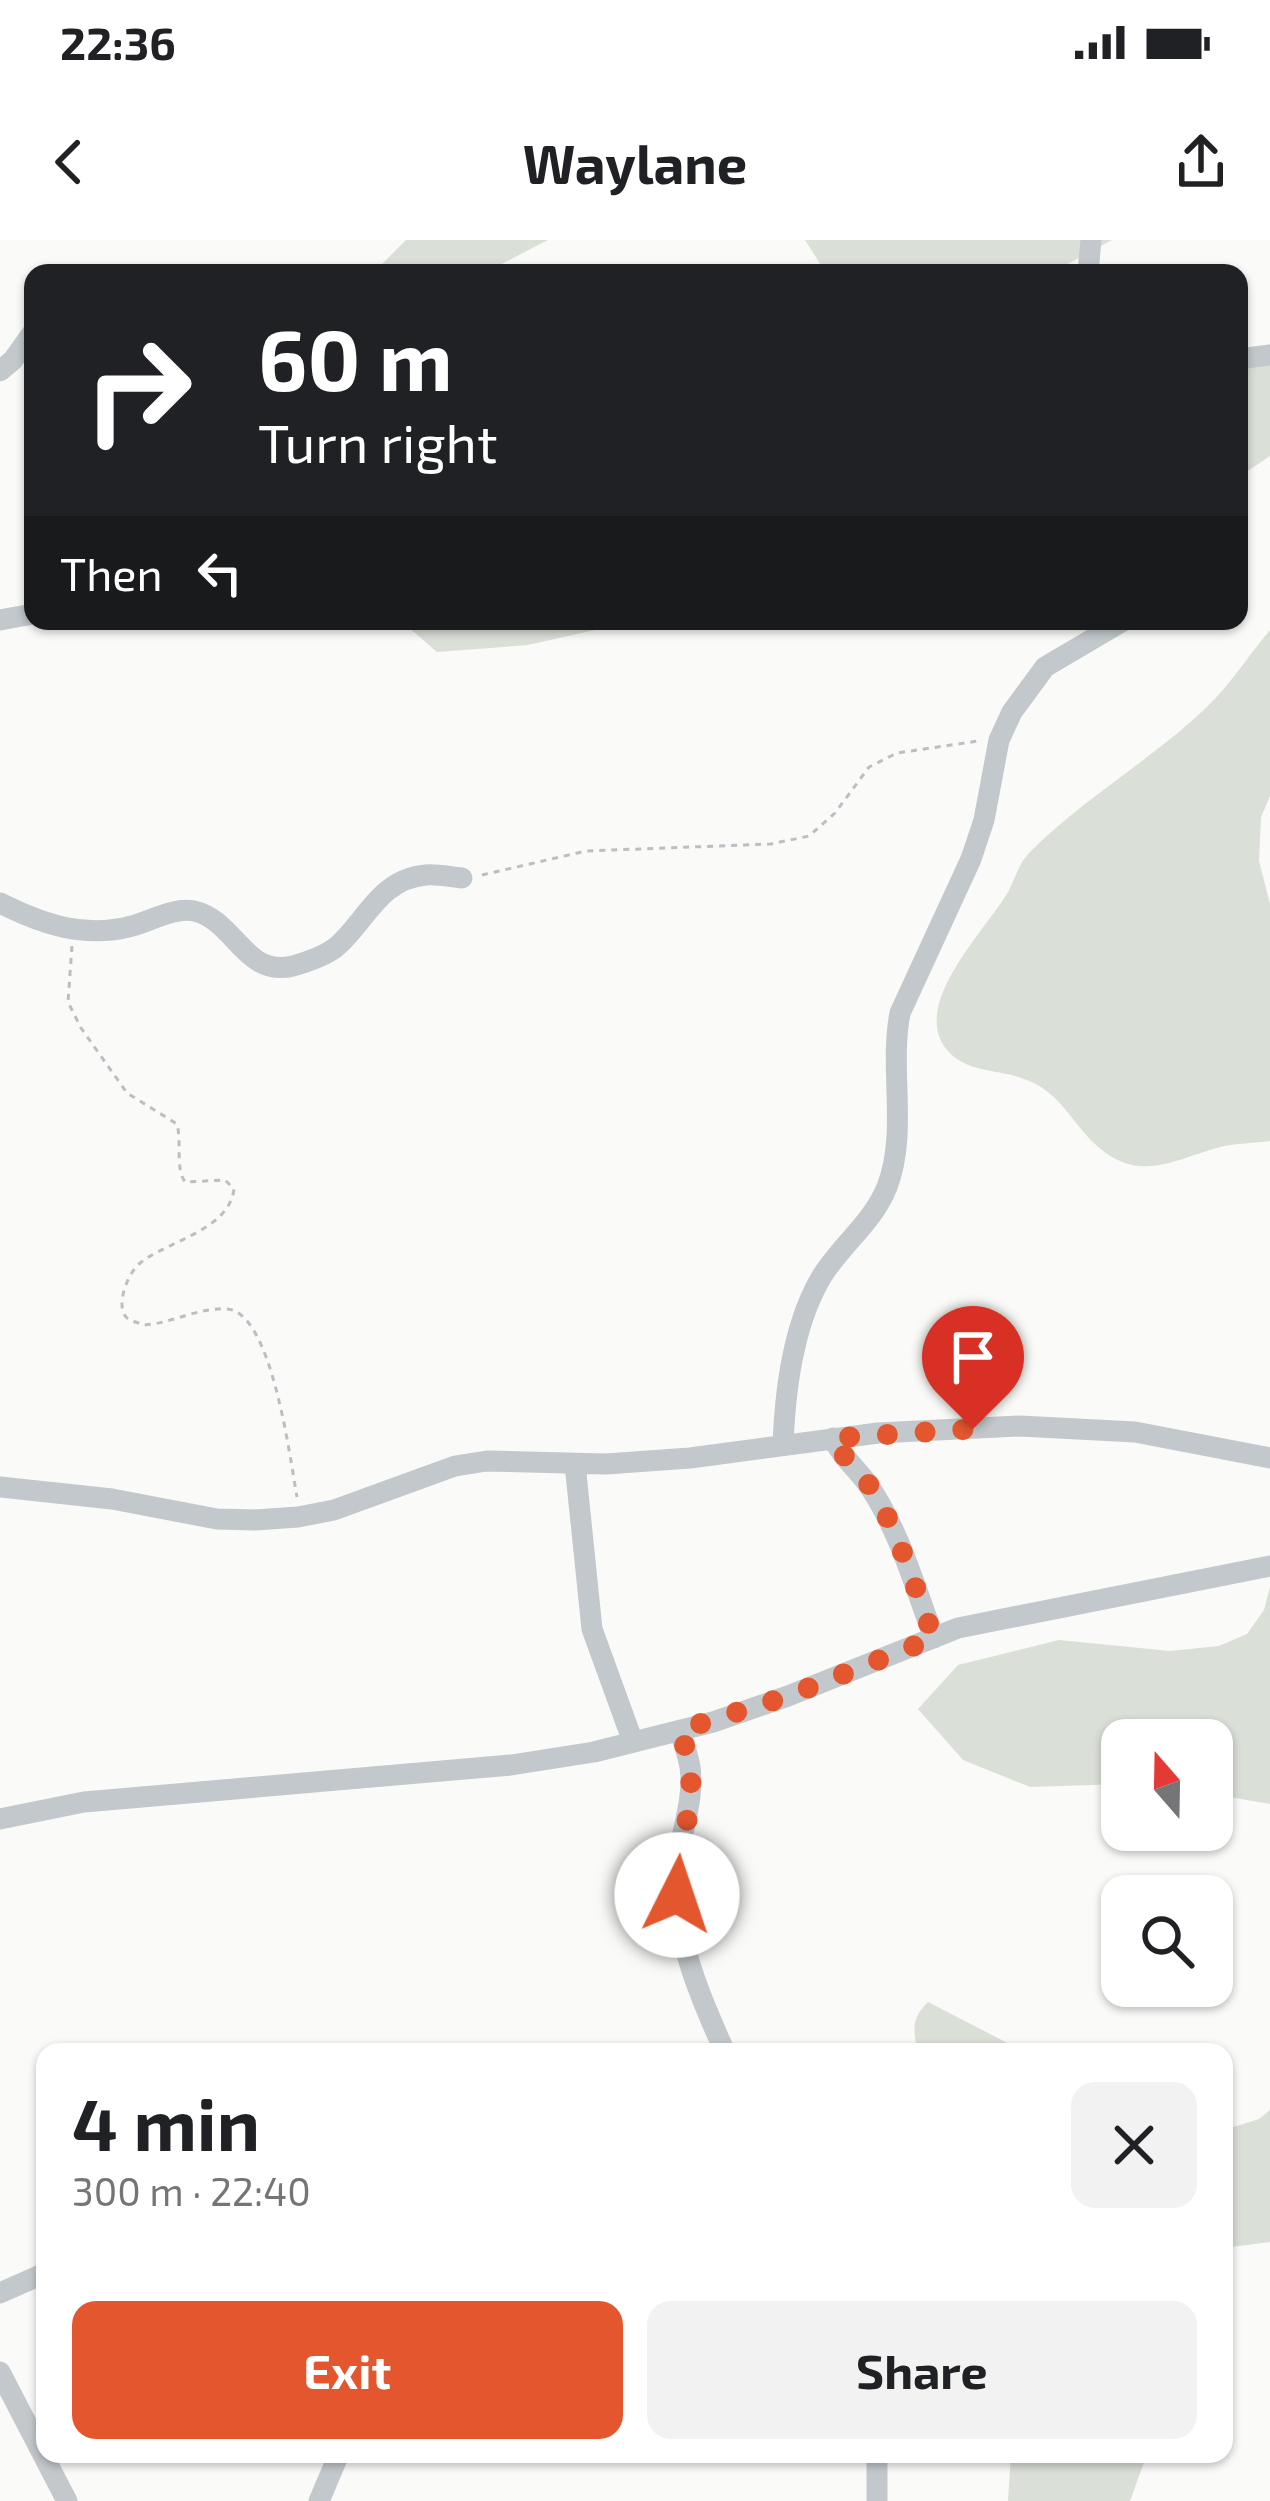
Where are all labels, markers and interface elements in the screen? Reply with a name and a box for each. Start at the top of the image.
text: 22:36 [60,15,176,69]
icon: back [36,129,102,195]
icon: share [1168,129,1234,195]
text: Waylane [523,130,747,195]
text: 60 m [258,307,453,408]
icon: right [60,312,216,468]
text: Turn right [258,409,498,474]
icon: left [187,540,253,606]
text: Then [60,546,163,600]
pin [922,1306,1024,1429]
icon: arrive [940,1324,1006,1390]
north arrow [1101,1719,1233,1851]
map controls [1101,1719,1233,2007]
position arrow [614,1832,740,1958]
button: search [1101,1875,1233,2007]
text: 4 min [72,2079,260,2165]
button: close [1071,2082,1197,2208]
text: 300 m · 22:40 [72,2167,311,2214]
button: Exit [72,2301,623,2439]
button: Share [647,2301,1197,2439]

